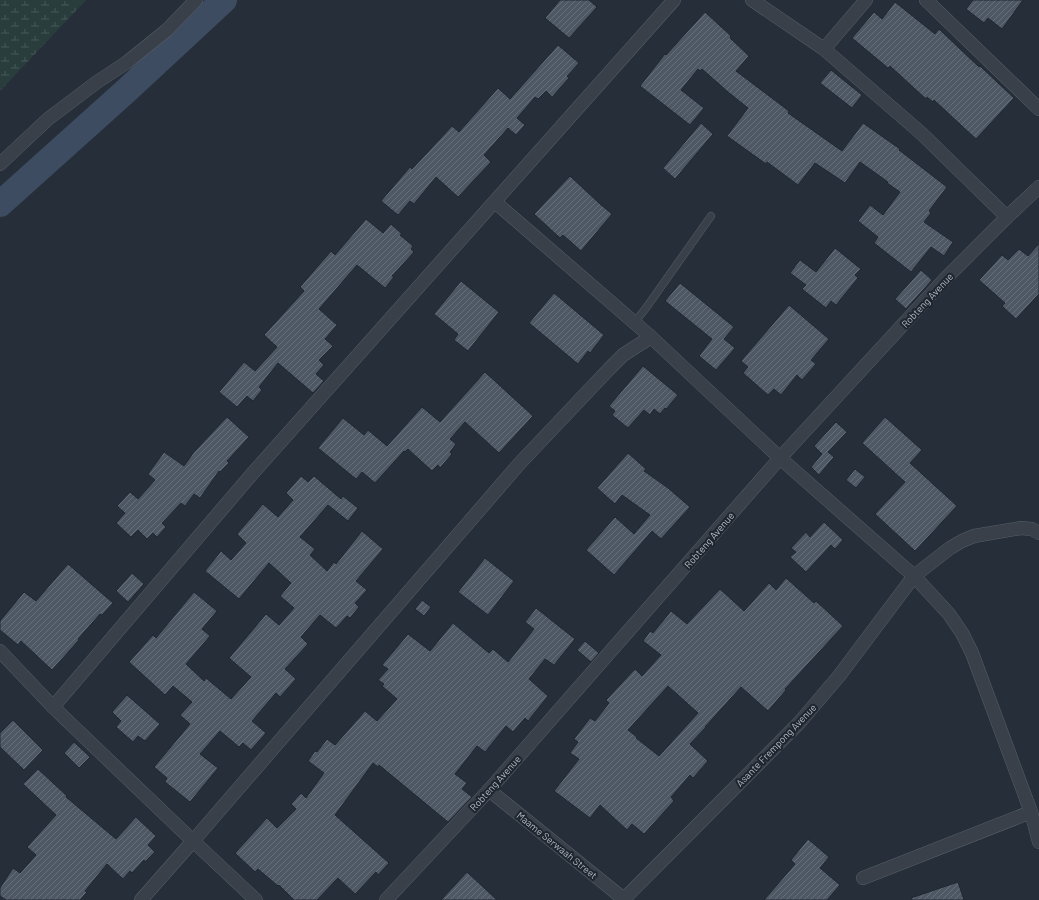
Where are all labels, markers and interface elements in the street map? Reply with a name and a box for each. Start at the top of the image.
street label: Robteng Avenue [899,270,955,330]
street label: Robteng Avenue [681,510,737,570]
street label: Asante Frempong Avenue [733,701,819,789]
street label: Robteng Avenue [467,753,523,813]
street label: Maame Serwaah Street [514,809,600,881]

